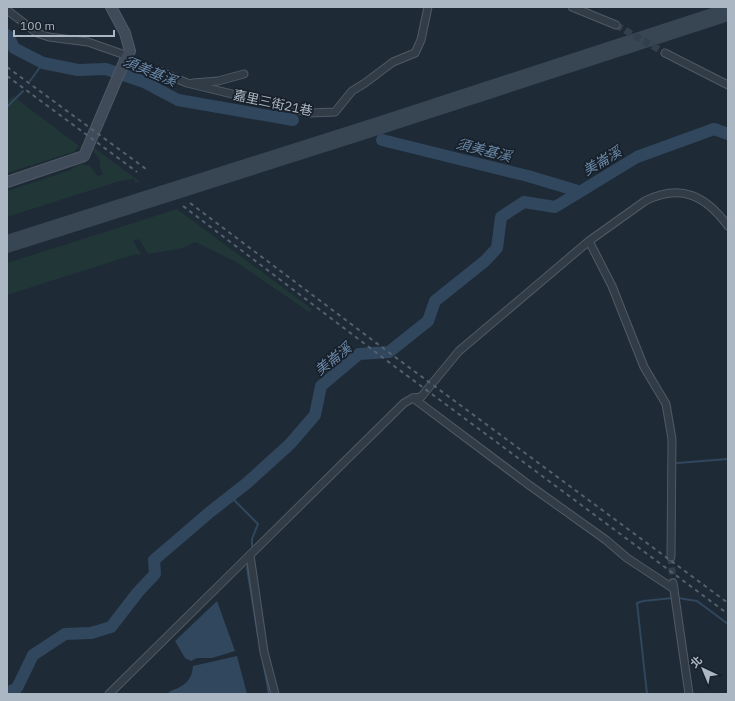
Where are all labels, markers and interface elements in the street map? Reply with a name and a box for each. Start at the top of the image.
scale bar [14,12,114,38]
text: 100 m [20,18,55,33]
water label: 須美基溪 [121,52,181,91]
street label: 嘉里三街21巷 [232,86,314,120]
water label: 須美基溪 [455,134,515,166]
water label: 美崙溪 [579,141,626,180]
water label: 美崙溪 [311,338,357,379]
north arrow [683,649,723,689]
text: 北 [687,653,705,671]

